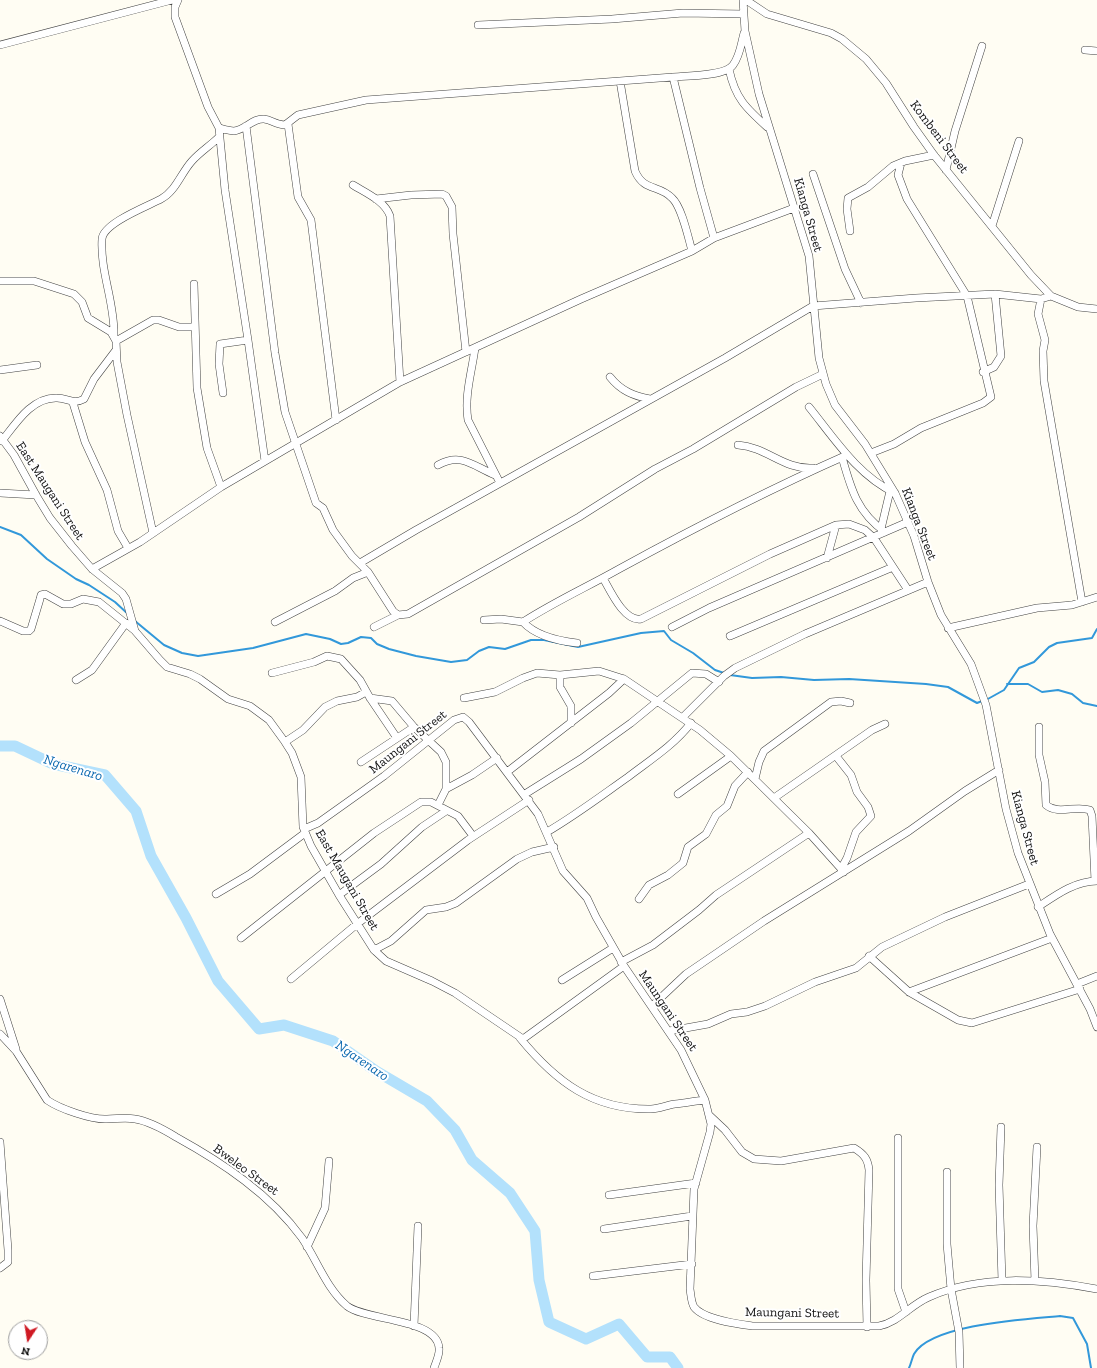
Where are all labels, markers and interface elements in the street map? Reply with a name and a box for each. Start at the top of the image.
street label: Kombeni Street [906,97,972,177]
street label: Kianga Street [790,176,826,254]
street label: East Maugani Street [12,439,88,543]
street label: Kianga Street [898,486,940,562]
street label: Maungani Street [366,707,450,777]
water label: Ngarenaro [42,751,104,785]
street label: Kianga Street [1008,789,1042,867]
street label: East Maugani Street [312,827,382,933]
street label: Maungani Street [635,968,701,1054]
water label: Ngarenaro [332,1037,392,1085]
street label: Bweleo Street [210,1141,282,1199]
street label: Maungani Street [745,1304,839,1322]
north arrow [8,1320,48,1360]
text: N [20,1344,31,1358]

